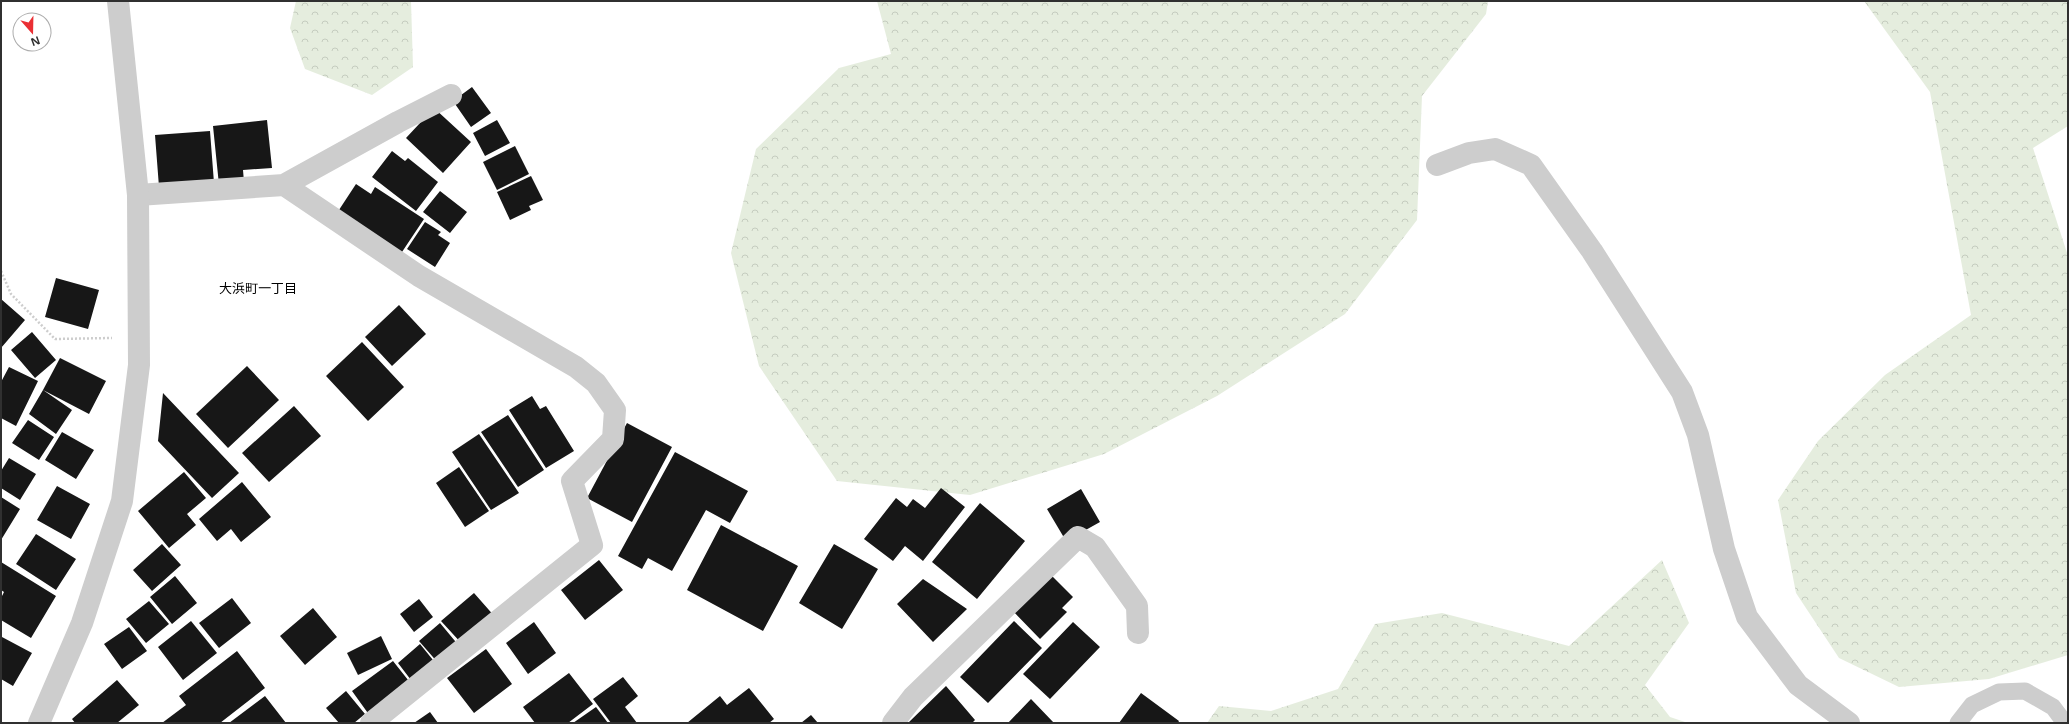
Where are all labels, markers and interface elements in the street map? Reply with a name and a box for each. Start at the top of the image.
north arrow [12,12,52,52]
text: N [29,33,42,50]
district label: 大浜町一丁目 [219,279,297,297]

